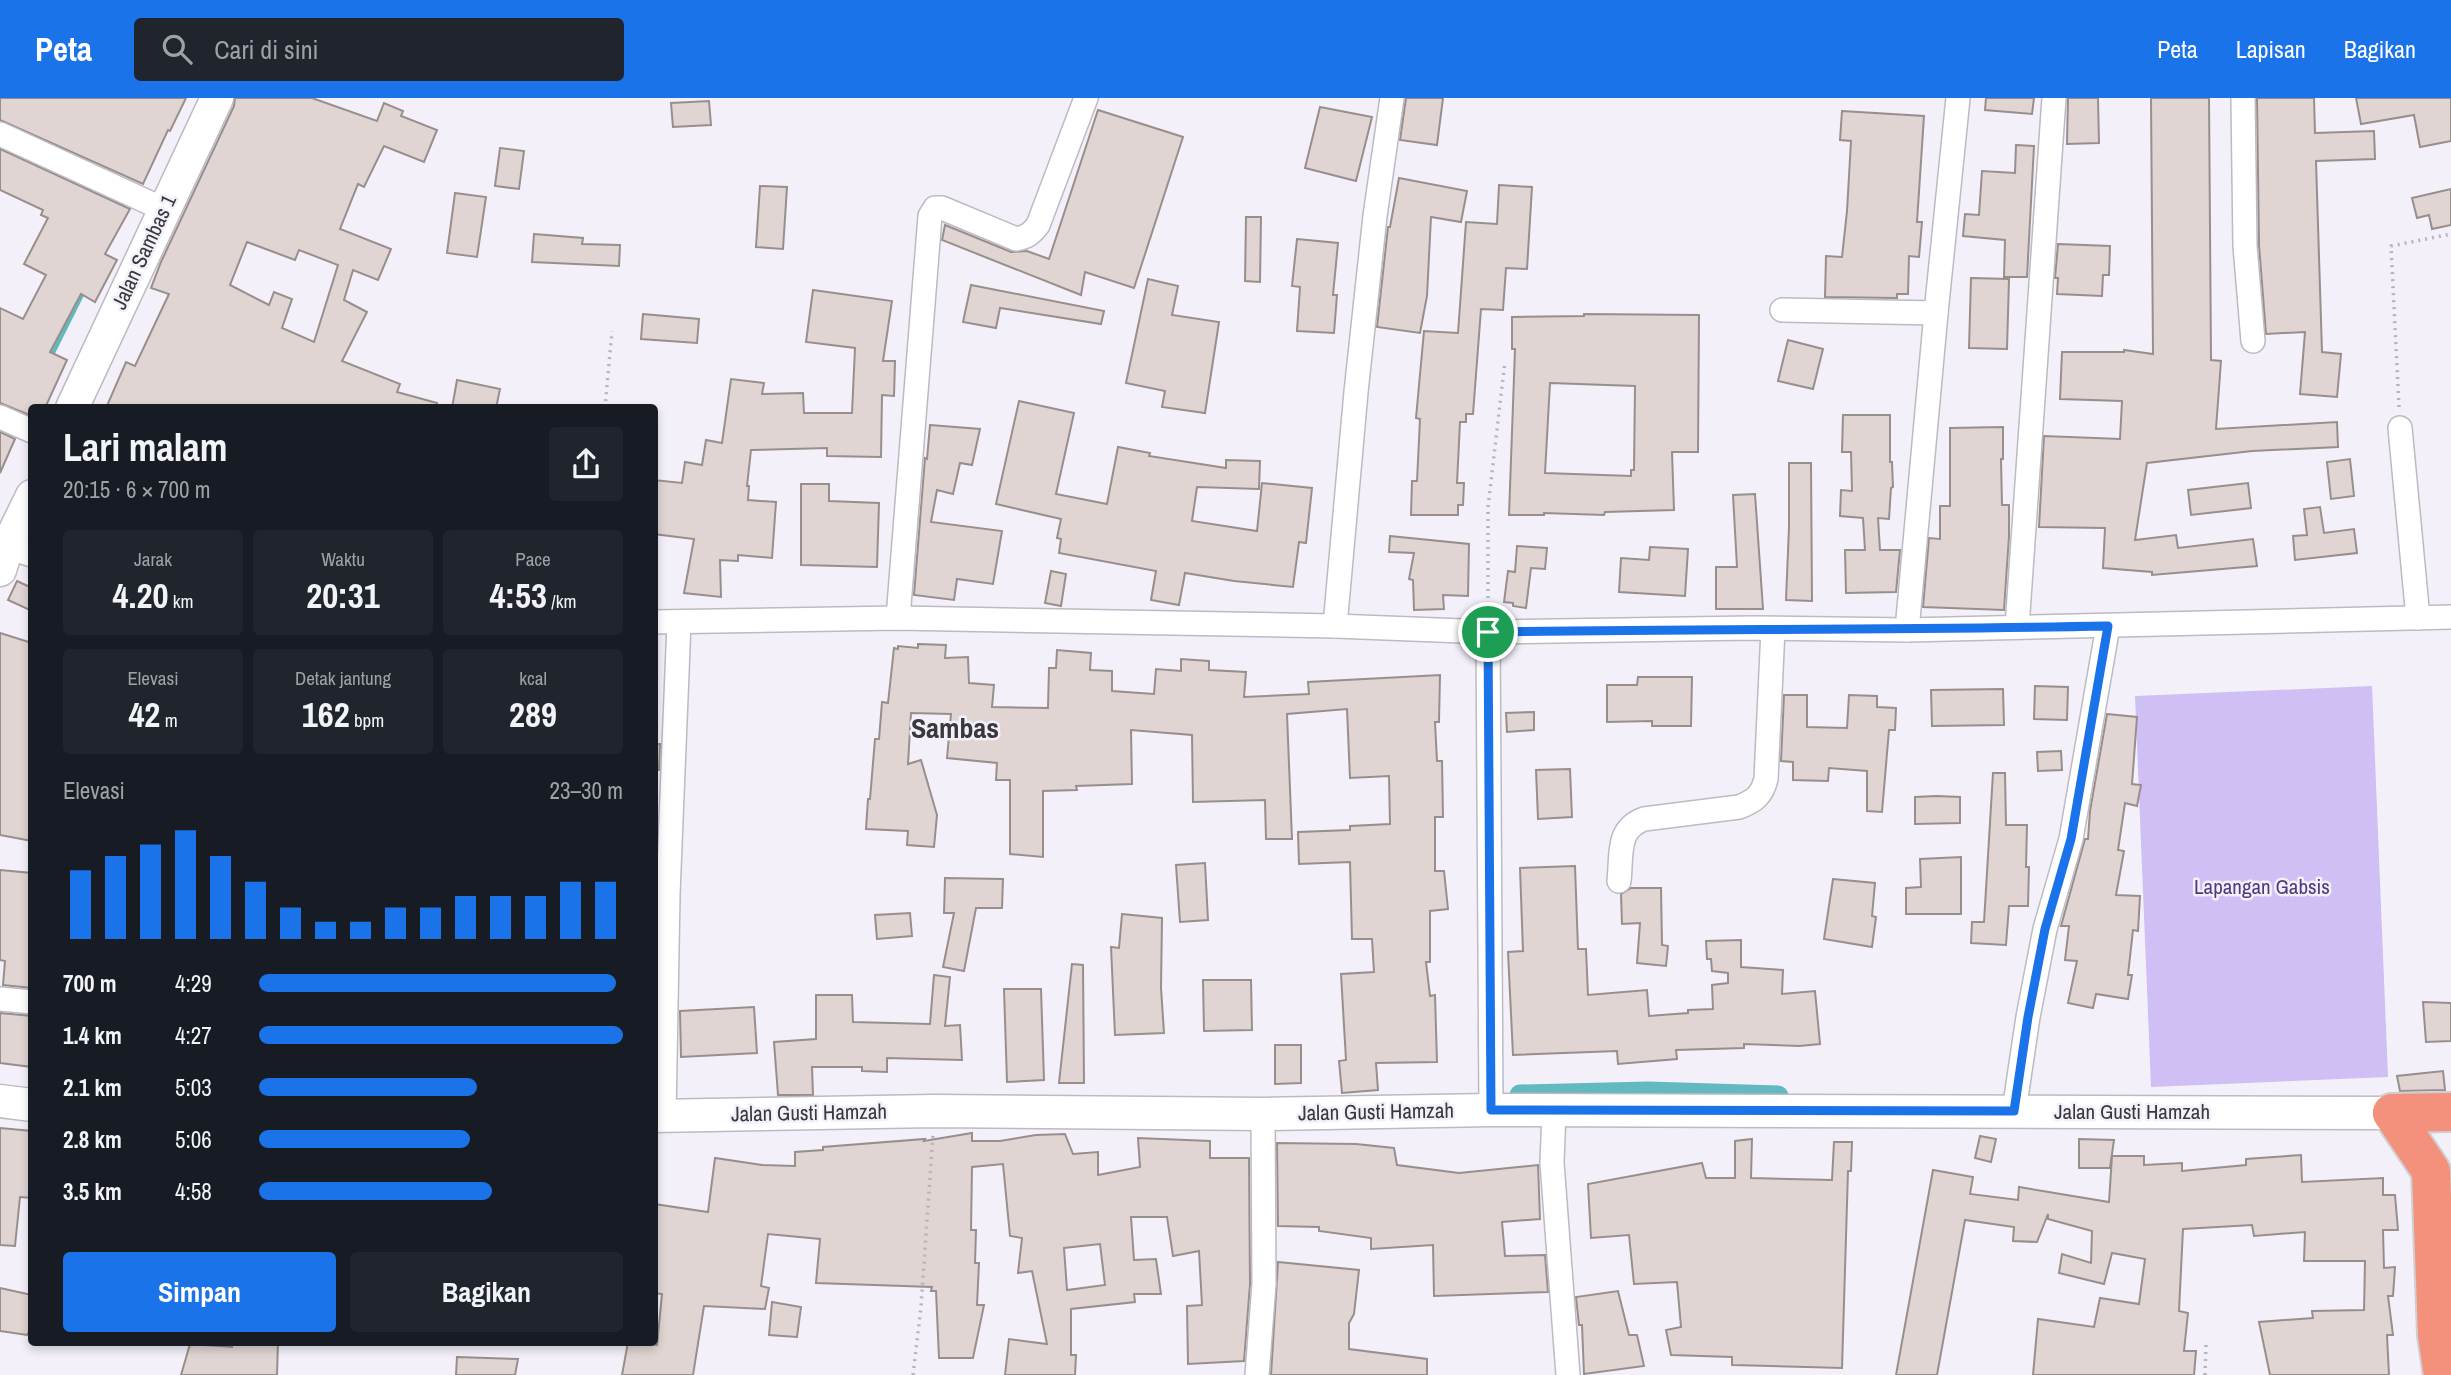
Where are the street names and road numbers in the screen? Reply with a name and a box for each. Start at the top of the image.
street label: Jalan Sambas 1 [104,189,183,314]
street label: Jalan Gusti Hamzah [1298,1096,1454,1127]
street label: Jalan Gusti Hamzah [731,1097,887,1128]
street label: Jalan Gusti Hamzah [2054,1097,2210,1126]

